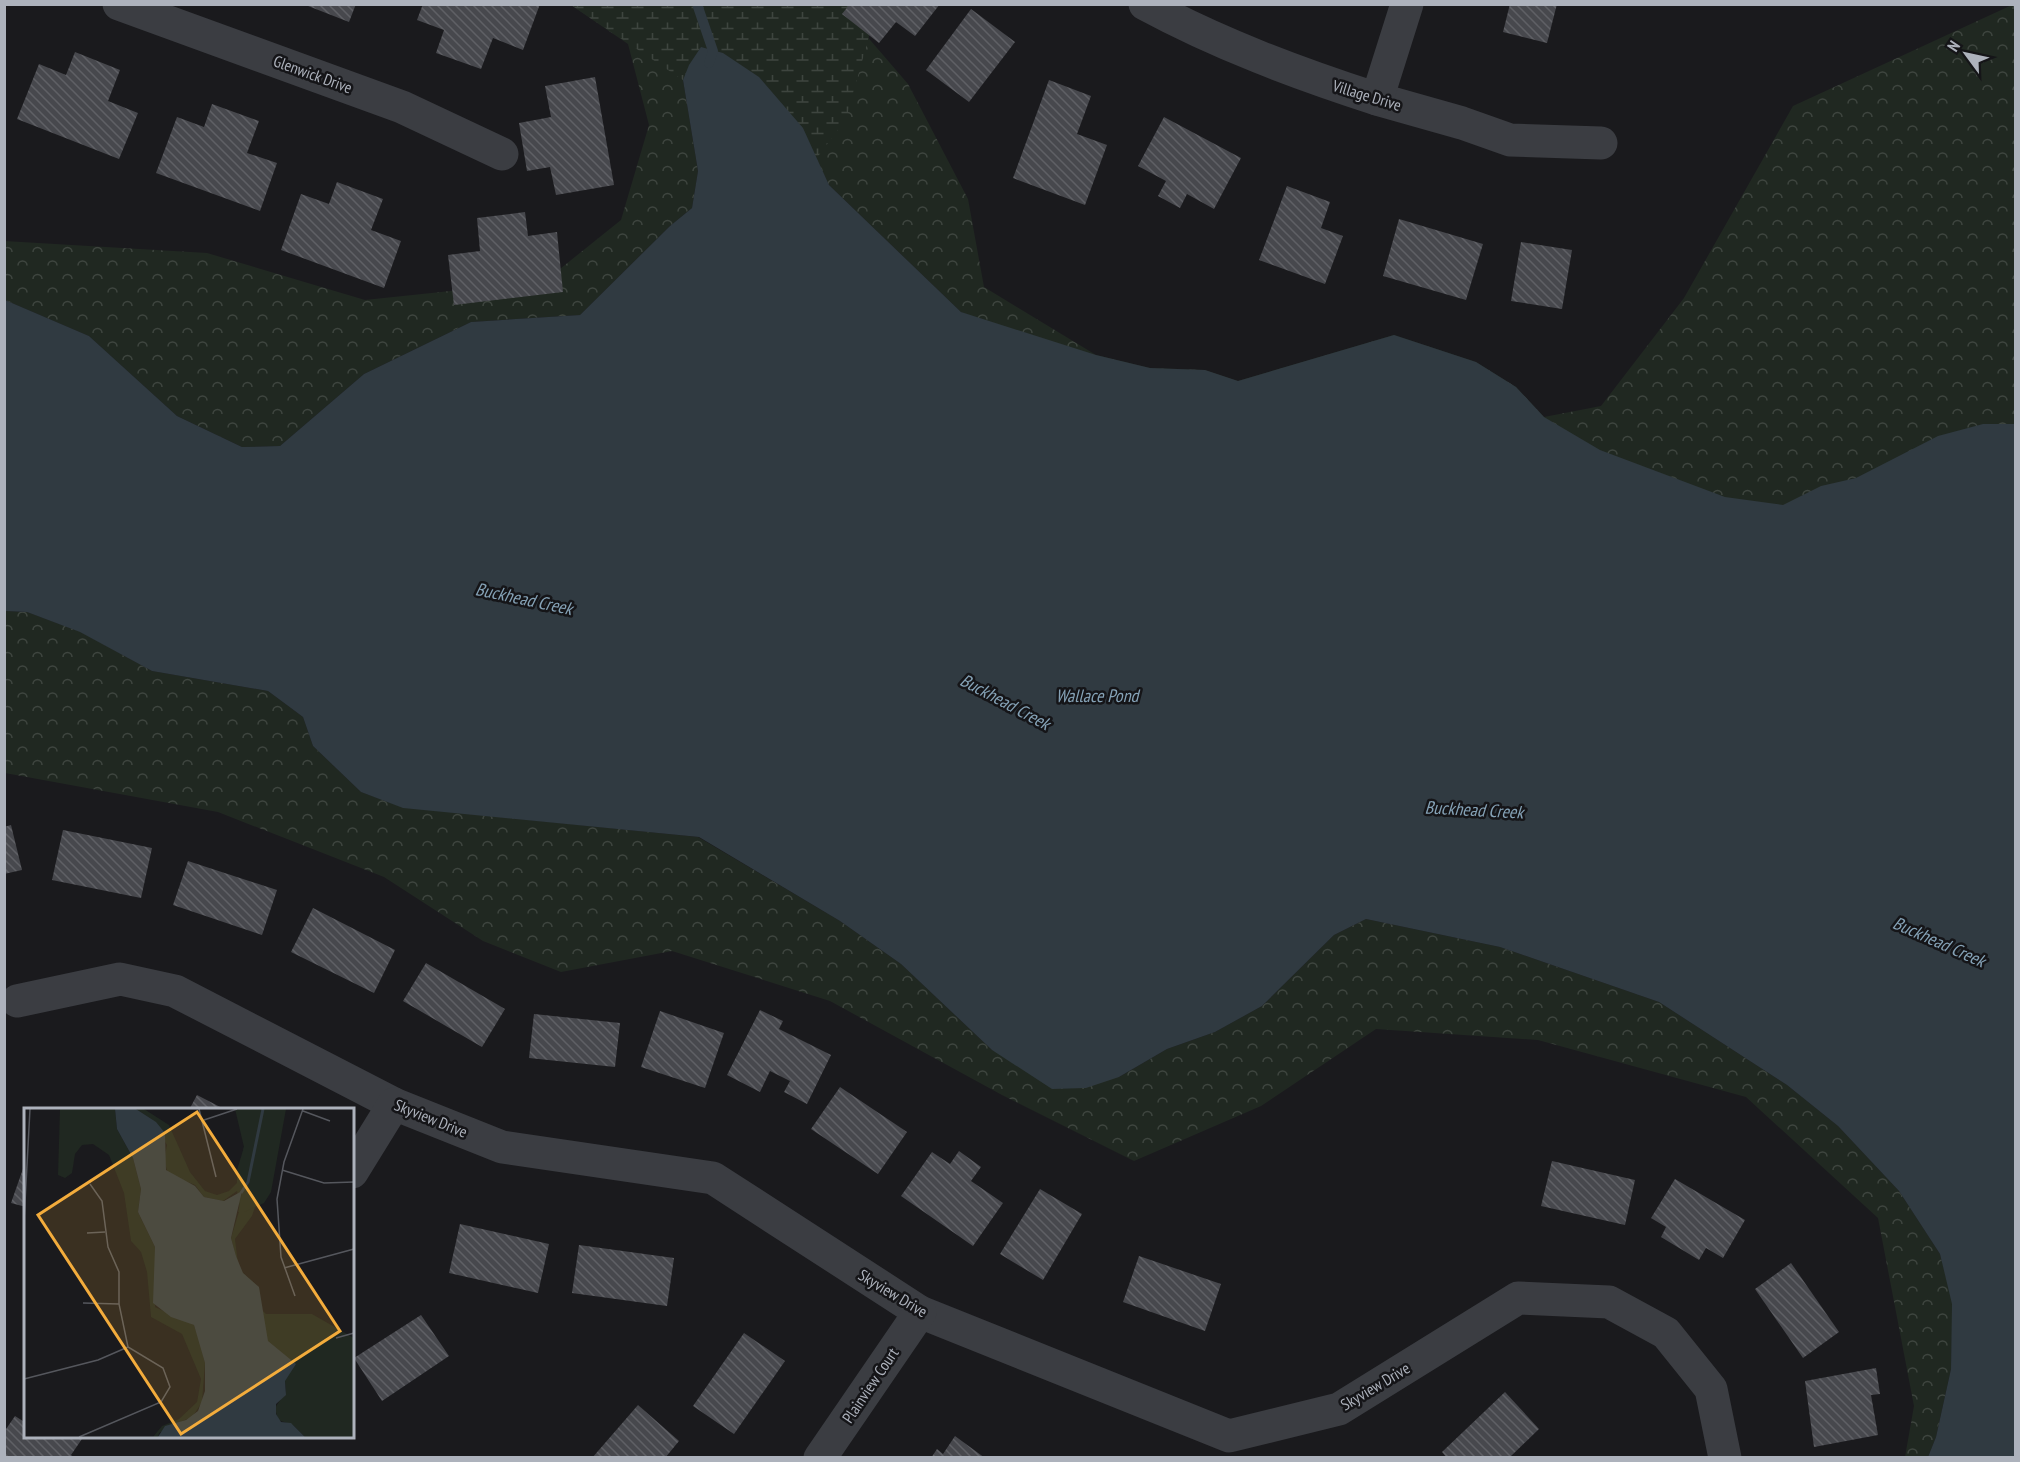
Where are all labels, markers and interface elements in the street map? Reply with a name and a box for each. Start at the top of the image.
north arrow [1936,24,1996,84]
text: N [1943,37,1964,55]
street label: Glenwick Drive [271,51,355,97]
street label: Village Drive [1329,75,1404,115]
water label: Buckhead Creek [474,577,577,620]
water label: Buckhead Creek [956,668,1056,736]
water label: Wallace Pond [1056,684,1141,707]
water label: Buckhead Creek [1424,795,1526,824]
water label: Buckhead Creek [1890,911,1991,973]
street label: Skyview Drive [392,1094,470,1142]
inset map [24,1108,354,1438]
street label: Skyview Drive [855,1265,931,1321]
street label: Plainview Court [838,1343,903,1426]
street label: Skyview Drive [1337,1358,1413,1414]

